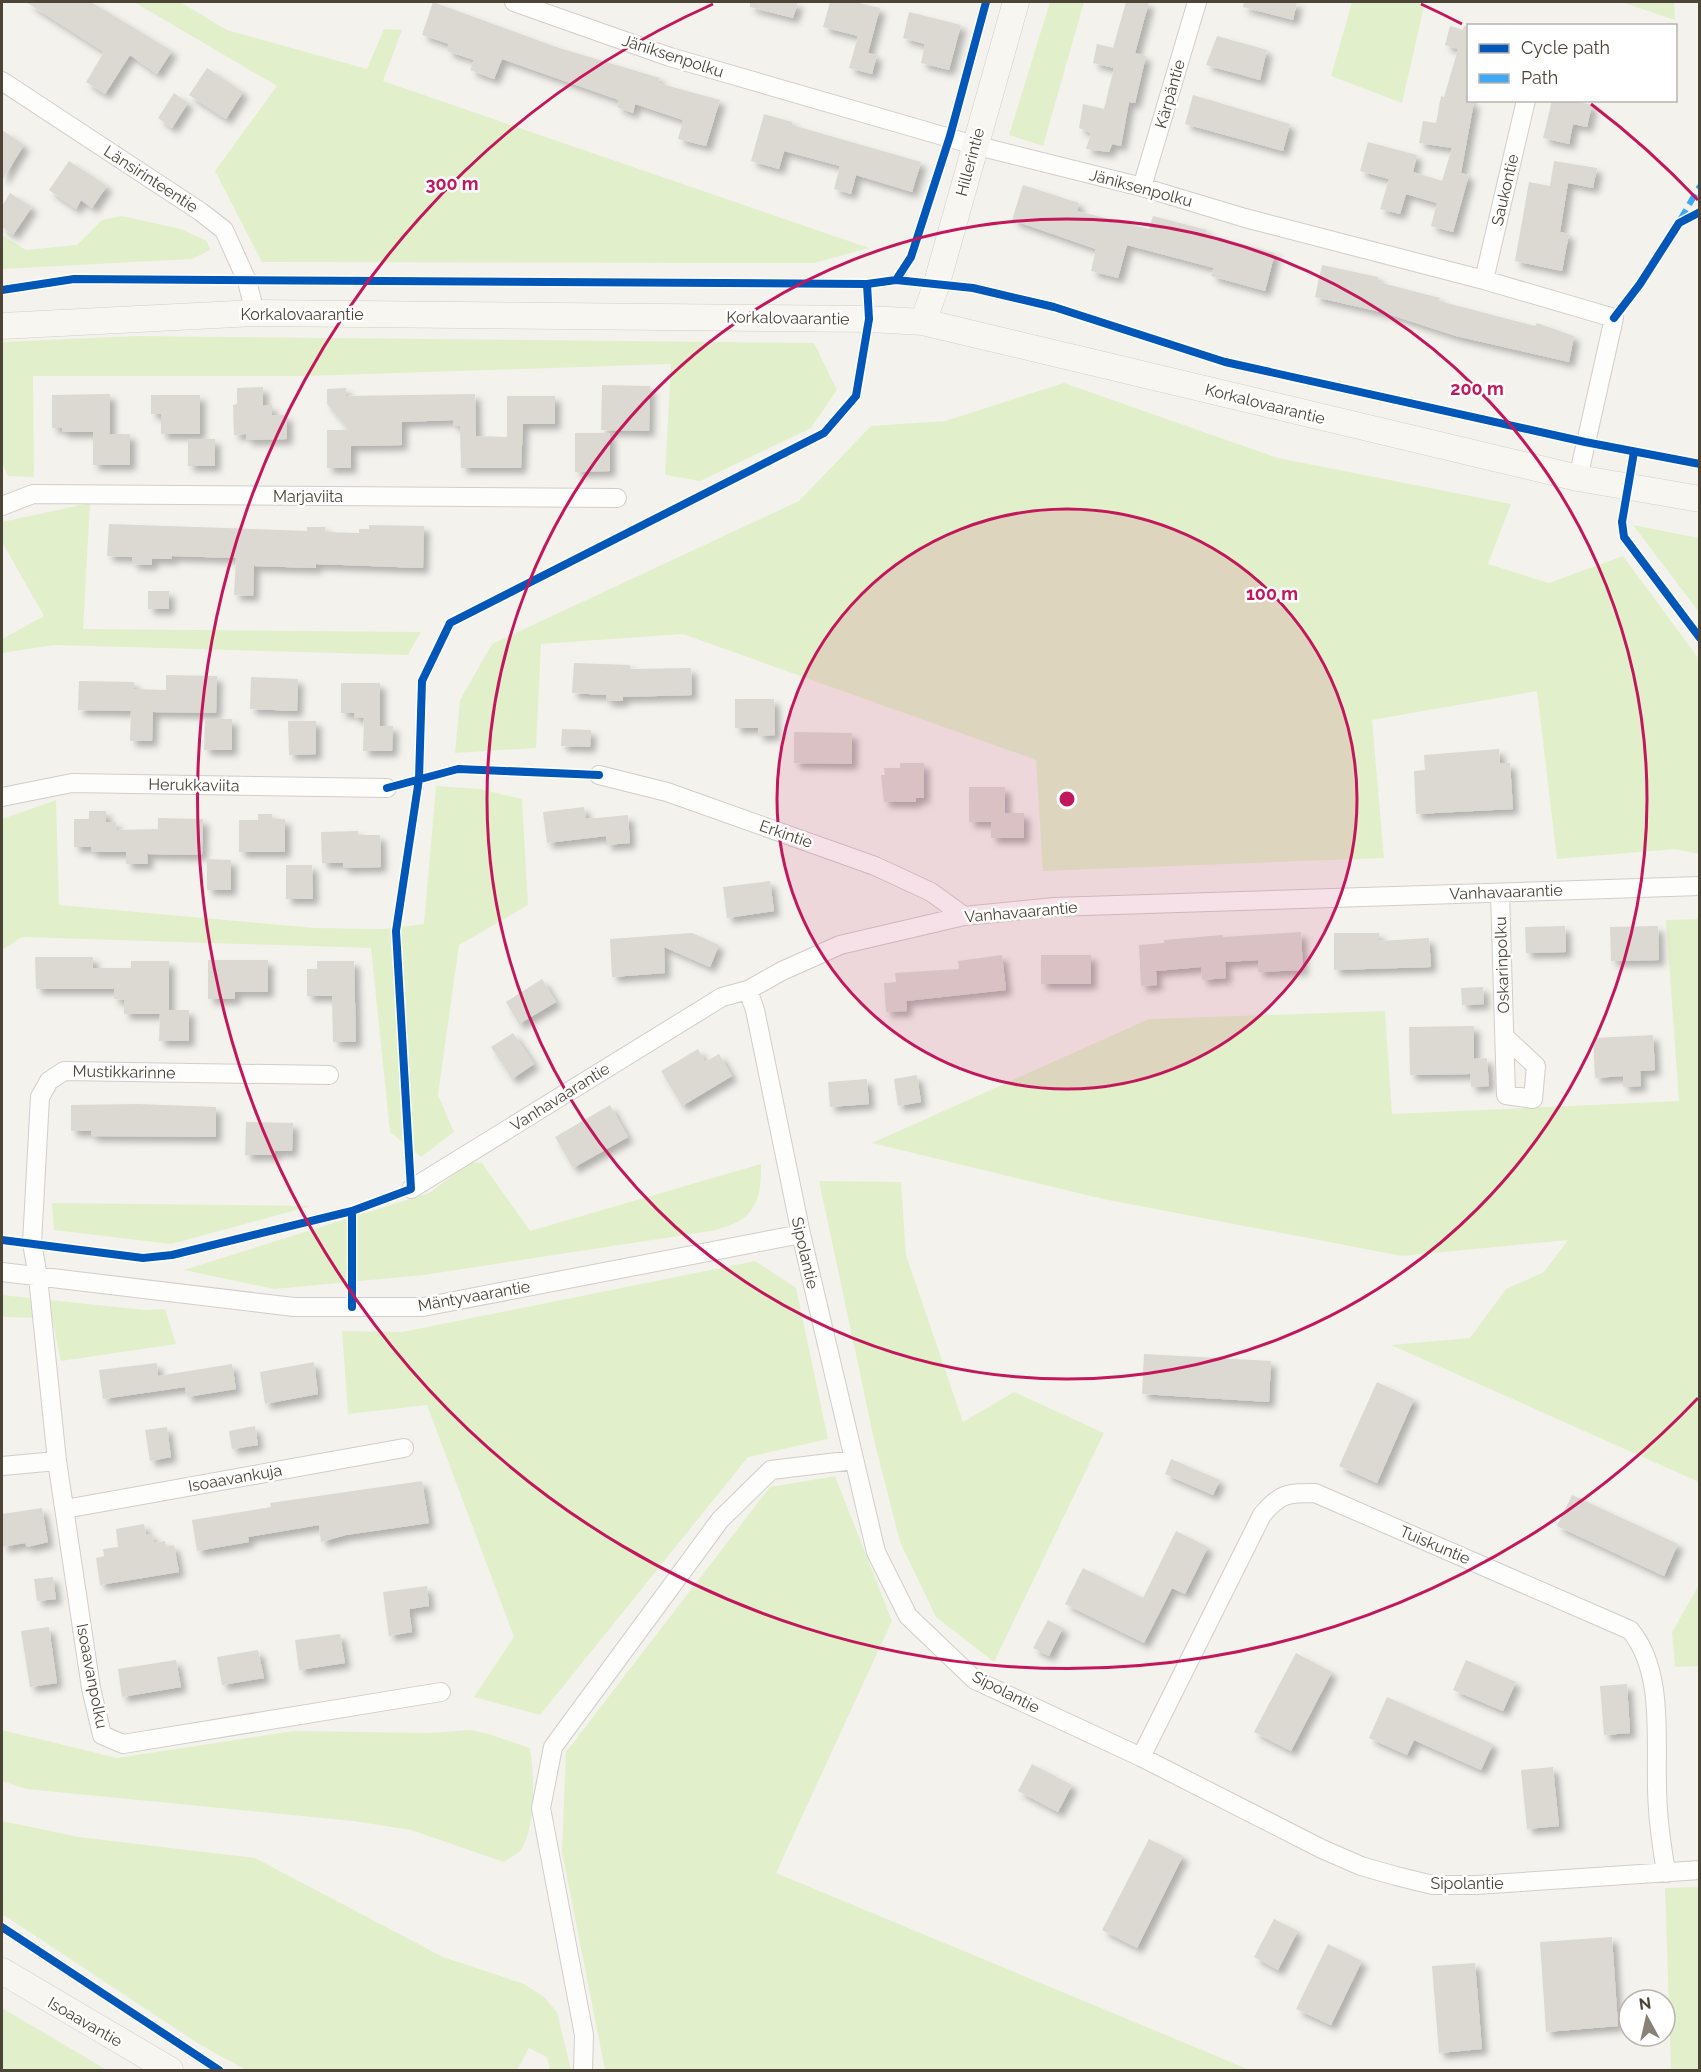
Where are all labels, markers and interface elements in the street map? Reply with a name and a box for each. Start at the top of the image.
legend [1467,24,1677,102]
street label: Jäniksenpolku [620,31,726,81]
text: Cycle path [1521,37,1610,58]
street label: Kärpäntie [1151,57,1189,131]
text: Path [1521,67,1558,88]
street label: Hillerintie [952,126,988,198]
street label: Länsirinteentie [100,142,202,216]
street label: Saukontie [1488,152,1522,228]
street label: Jäniksenpolku [1087,165,1195,211]
text: 300 m [425,173,479,194]
street label: Korkalovaarantie [240,305,364,324]
street label: Korkalovaarantie [726,307,850,329]
text: 200 m [1450,378,1504,399]
street label: Korkalovaarantie [1203,380,1327,428]
street label: Marjaviita [273,487,343,506]
text: 100 m [1246,583,1298,604]
street label: Herukkaviita [148,775,240,795]
centre of rings [1057,789,1077,809]
street label: Erkintie [757,816,815,852]
street label: Vanhavaarantie [1449,881,1563,903]
street label: Vanhavaarantie [964,898,1078,926]
street label: Oskarinpolku [1491,916,1513,1014]
street label: Vanhavaarantie [507,1059,613,1135]
street label: Mustikkarinne [72,1062,176,1082]
street label: Sipolantie [788,1215,822,1291]
street label: Mäntyvaarantie [416,1277,532,1315]
street label: Isoaavankuja [187,1460,283,1496]
street label: Tuiskuntie [1397,1522,1473,1568]
street label: Isoaavanpolku [73,1622,111,1730]
street label: Sipolantie [969,1667,1043,1717]
street label: Sipolantie [1430,1874,1504,1893]
north arrow [1617,1988,1677,2048]
street label: Isoaavantie [44,1993,126,2051]
text: N [1638,1993,1652,2014]

